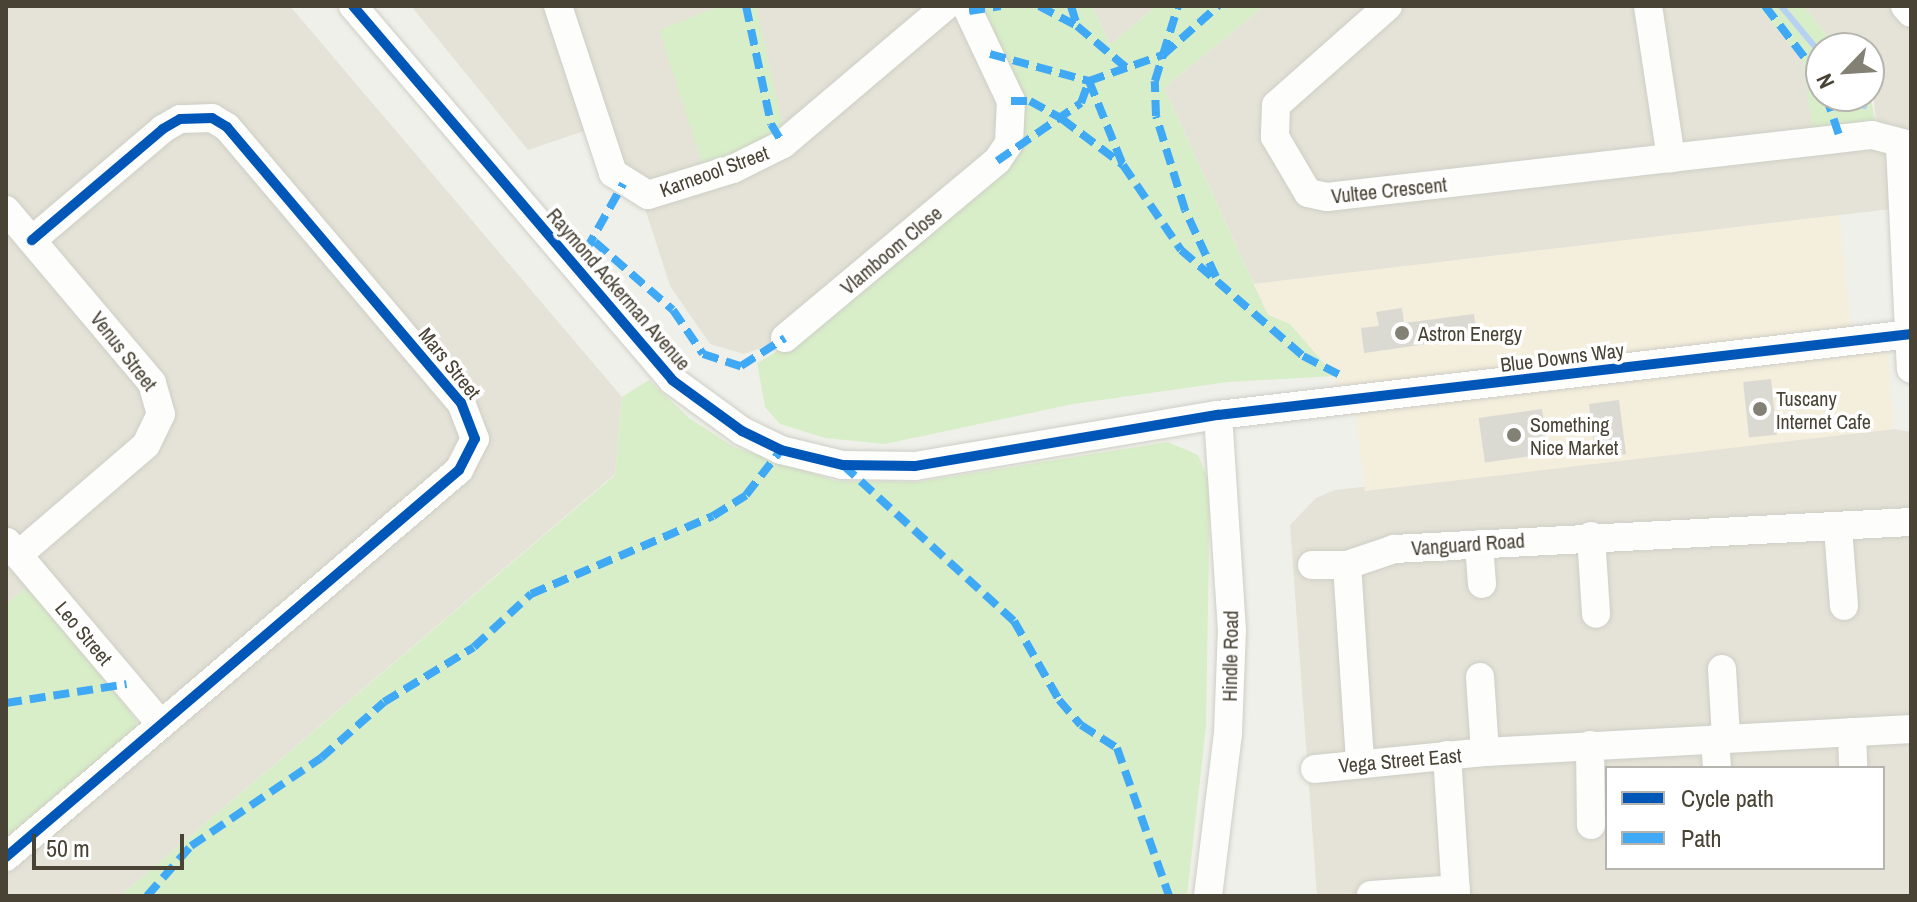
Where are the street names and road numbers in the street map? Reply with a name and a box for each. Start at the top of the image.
street label: Karneool Street [656,140,772,202]
street label: Vultee Crescent [1330,172,1448,208]
street label: Vlamboom Close [835,201,947,299]
street label: Raymond Ackerman Avenue [542,202,696,376]
street label: Venus Street [86,307,162,395]
street label: Mars Street [414,323,486,403]
street label: Blue Downs Way [1499,338,1625,376]
street label: Vanguard Road [1410,528,1526,560]
street label: Leo Street [50,596,118,670]
street label: Hindle Road [1217,610,1243,702]
street label: Vega Street East [1338,743,1462,777]

